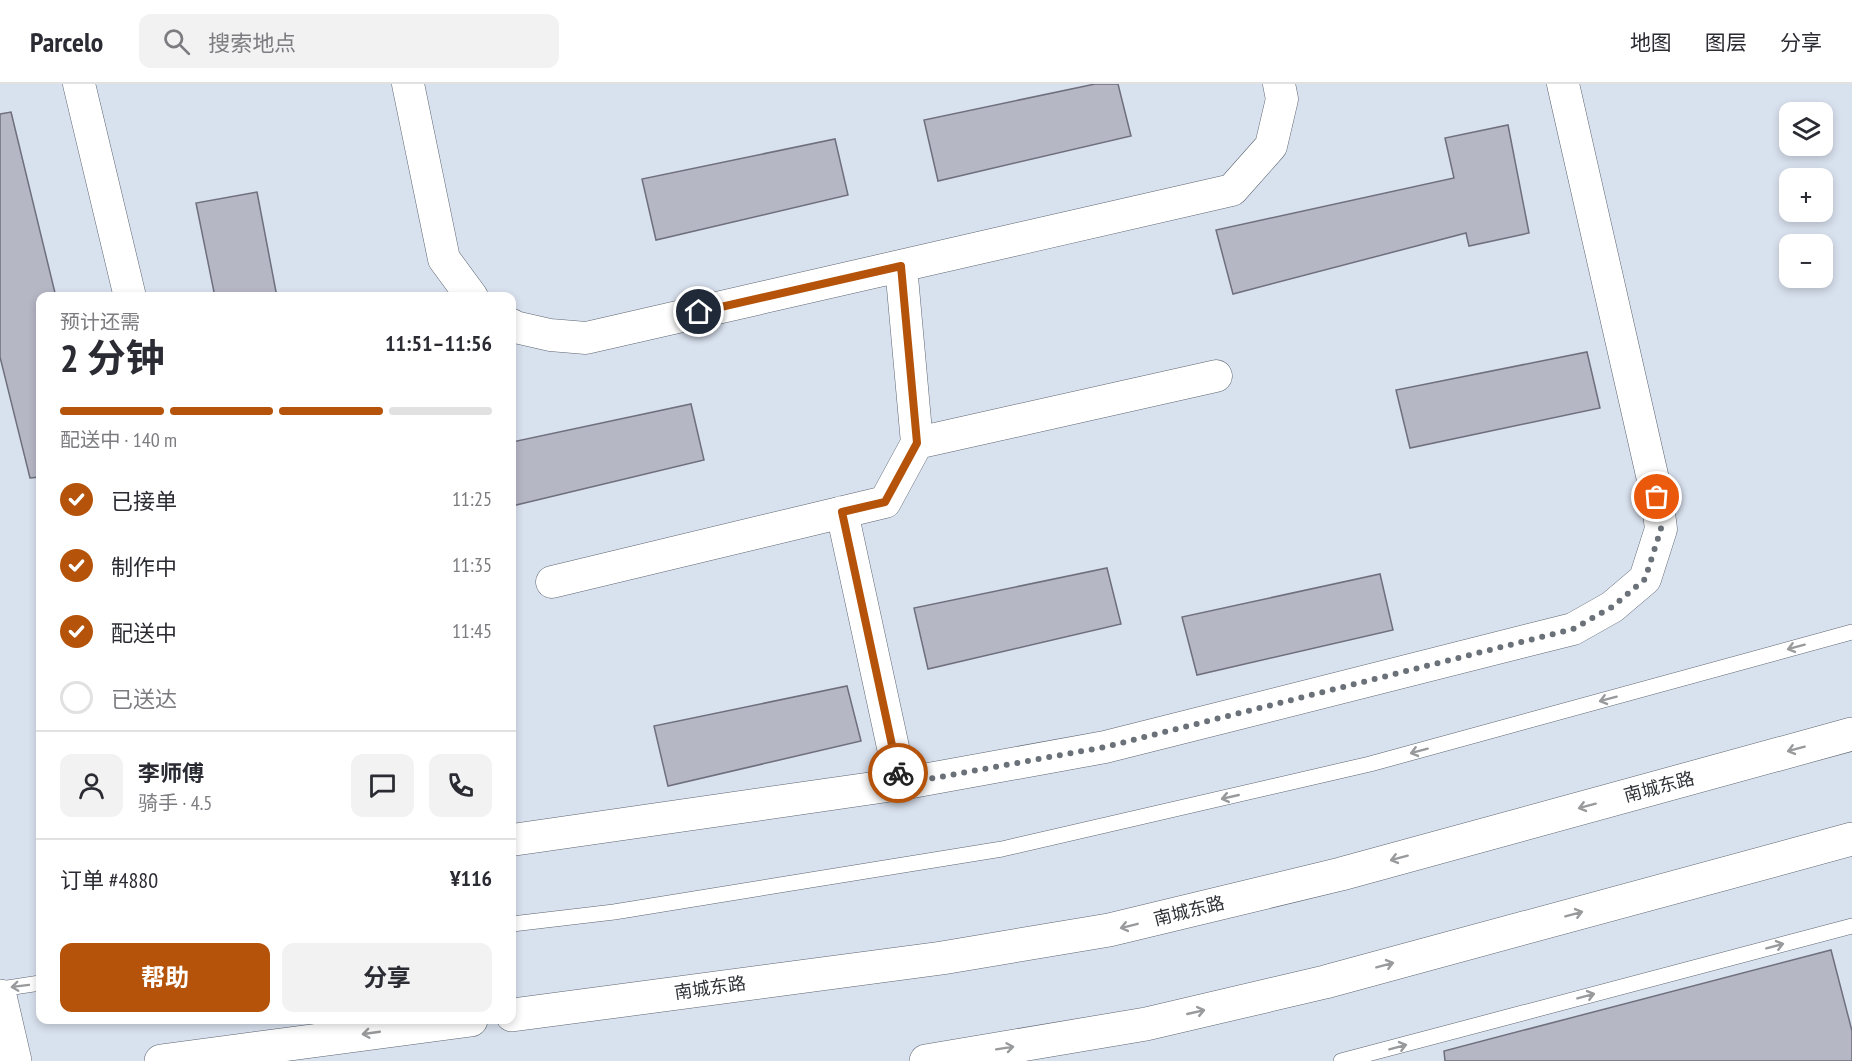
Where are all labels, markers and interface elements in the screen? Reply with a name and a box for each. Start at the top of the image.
search box [139,14,559,68]
text: Parcelo [30,23,103,60]
icon: search [160,25,193,58]
text: 搜索地点 [208,29,296,57]
text: 地图 [1630,29,1672,56]
text: 图层 [1705,29,1747,56]
text: 分享 [1780,29,1822,56]
map controls [1779,102,1833,288]
button: layers [1779,102,1833,156]
button: + [1779,168,1833,222]
button: − [1779,234,1833,288]
pin [673,286,724,337]
icon: home [682,295,715,328]
text: 预计还需 [60,309,140,335]
text: 11:51–11:56 [385,329,492,357]
text: 2 分钟 [60,332,165,383]
text: 配送中 · 140 m [60,427,177,453]
pin [1631,471,1682,522]
icon: bag [1640,480,1673,513]
icon: check [60,483,93,516]
text: 11:25 [452,486,492,512]
text: 已接单 [111,487,177,515]
icon: check [60,549,93,582]
text: 11:35 [452,552,492,578]
text: 制作中 [111,553,177,581]
icon: check [60,615,93,648]
text: 11:45 [452,618,492,644]
text: 配送中 [111,619,177,647]
one-way arrow [1786,642,1805,654]
text: 已送达 [111,685,177,713]
one-way arrow [1598,694,1617,705]
courier [868,743,928,803]
one-way arrow [1786,744,1805,755]
one-way arrow [1410,745,1429,757]
button: person [60,754,123,817]
button: chat [351,754,414,817]
button: phone [429,754,492,817]
icon: bike [882,757,915,790]
text: 李师傅 [138,759,204,787]
street label: 南城东路 [1621,766,1697,807]
text: 骑手 · 4.5 [138,790,212,816]
one-way arrow [1221,791,1240,803]
one-way arrow [1578,801,1597,813]
one-way arrow [1390,853,1409,864]
text: ¥116 [450,864,492,892]
text: 订单 #4880 [60,866,158,894]
street label: 南城东路 [1151,891,1227,930]
one-way arrow [1564,908,1583,920]
one-way arrow [1119,920,1138,932]
one-way arrow [1765,940,1784,952]
button: 帮助 [60,943,270,1012]
button: 分享 [282,943,492,1012]
one-way arrow [1376,959,1395,971]
street label: 南城东路 [673,971,747,1004]
one-way arrow [11,981,31,992]
one-way arrow [1576,990,1595,1002]
one-way arrow [1186,1006,1205,1018]
one-way arrow [362,1028,381,1039]
one-way arrow [1388,1040,1407,1052]
one-way arrow [994,1043,1014,1054]

